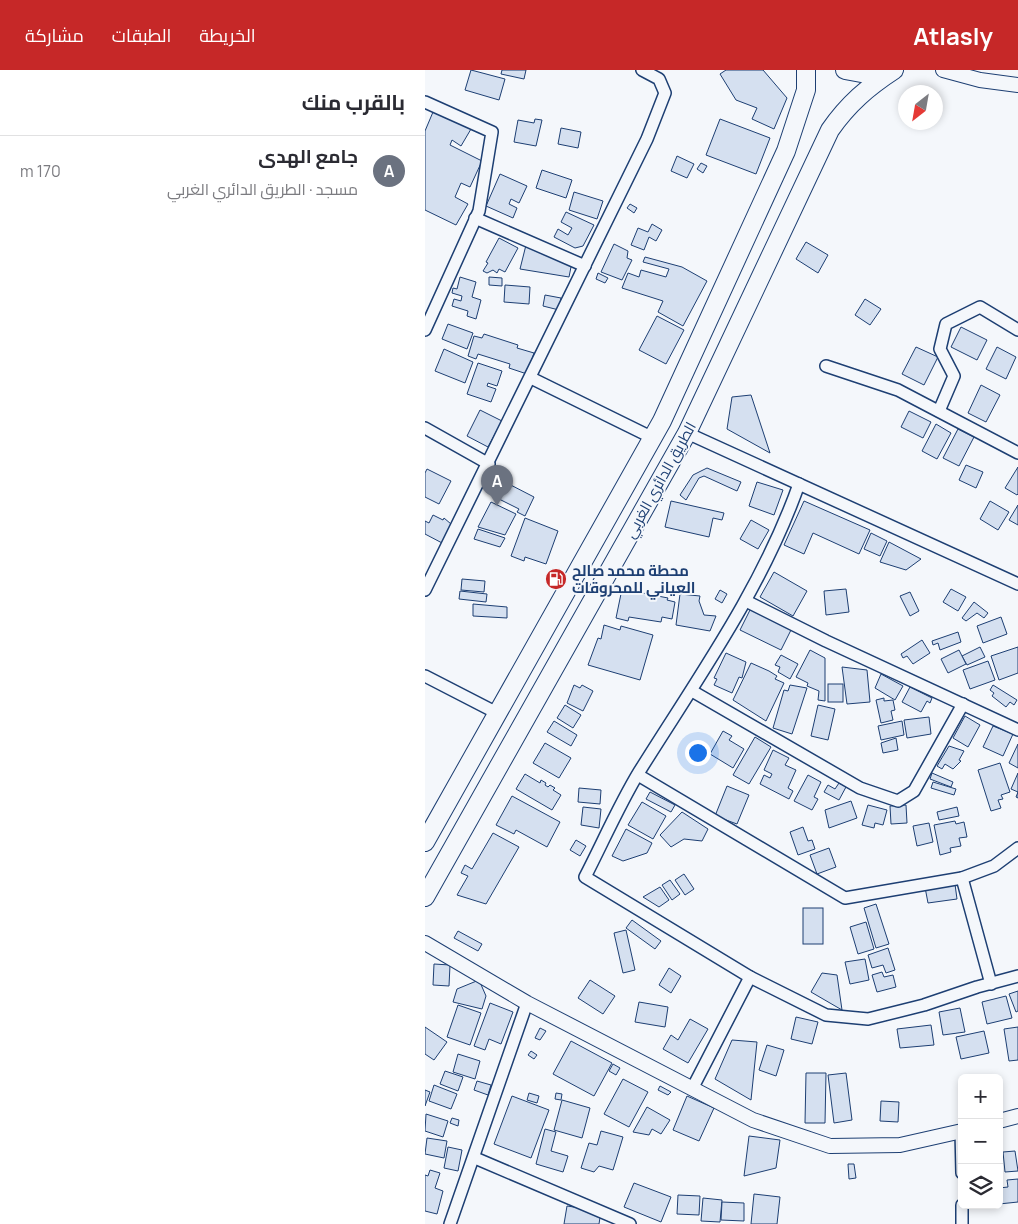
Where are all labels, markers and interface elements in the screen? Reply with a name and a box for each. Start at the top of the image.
text: Atlasly [913,19,993,52]
text: مشاركة [25,23,84,47]
text: الطبقات [112,23,171,47]
text: الخريطة [199,23,256,47]
north arrow [898,85,943,130]
text: بالقرب منك [302,88,405,116]
text: جامع الهدى [258,143,358,169]
text: 170 m [20,160,61,182]
text: A [384,160,394,182]
text: مسجد · الطريق الدائري الغربي [167,178,358,200]
street label: الطريق الدائري الغربي [619,418,702,543]
pin: A [481,465,513,506]
place label: محطة محمد صالح العياني للمحروقات [572,560,696,600]
fuel station icon: محطة محمد صالح العياني للمحروقات [544,567,568,591]
your location [685,740,711,766]
map controls [958,1074,1003,1209]
button: + [958,1074,1003,1119]
button: − [958,1119,1003,1164]
button: layers [958,1164,1003,1209]

